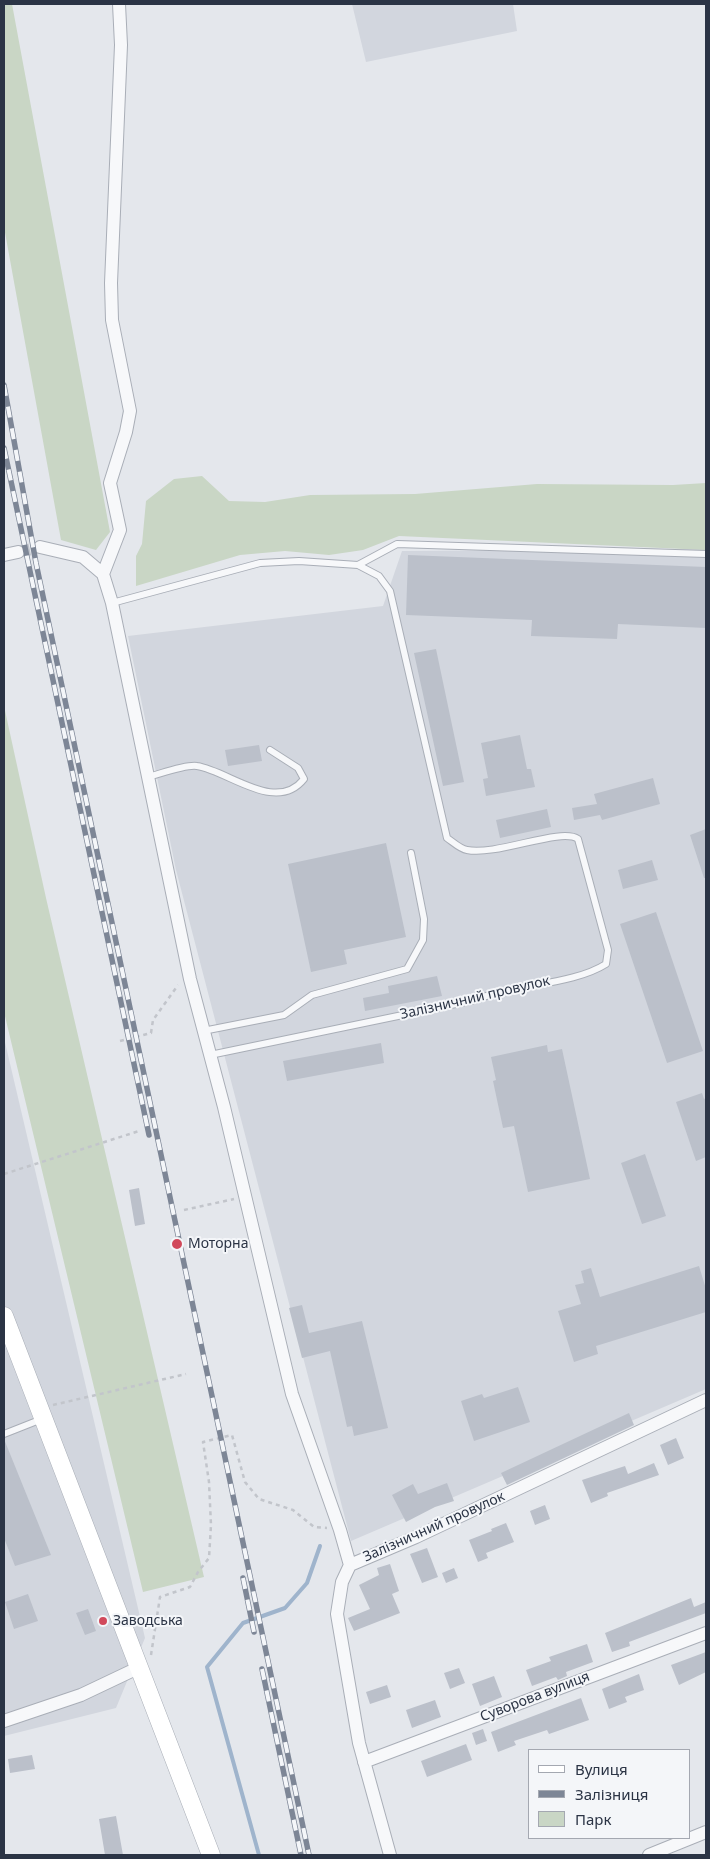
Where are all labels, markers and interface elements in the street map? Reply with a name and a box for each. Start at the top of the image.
street label: Залізничний провулок [399,973,551,1023]
place label: Моторна [188,1236,248,1252]
marker: Моторна [170,1237,184,1251]
street label: Залізничний провулок [361,1488,507,1566]
place label: Заводська [113,1613,183,1629]
marker: Заводська [97,1615,109,1627]
street label: Суворова вулиця [478,1668,592,1726]
legend [528,1749,690,1839]
text: Вулиця [575,1759,628,1779]
text: Залізниця [575,1784,648,1804]
text: Парк [575,1809,611,1829]

